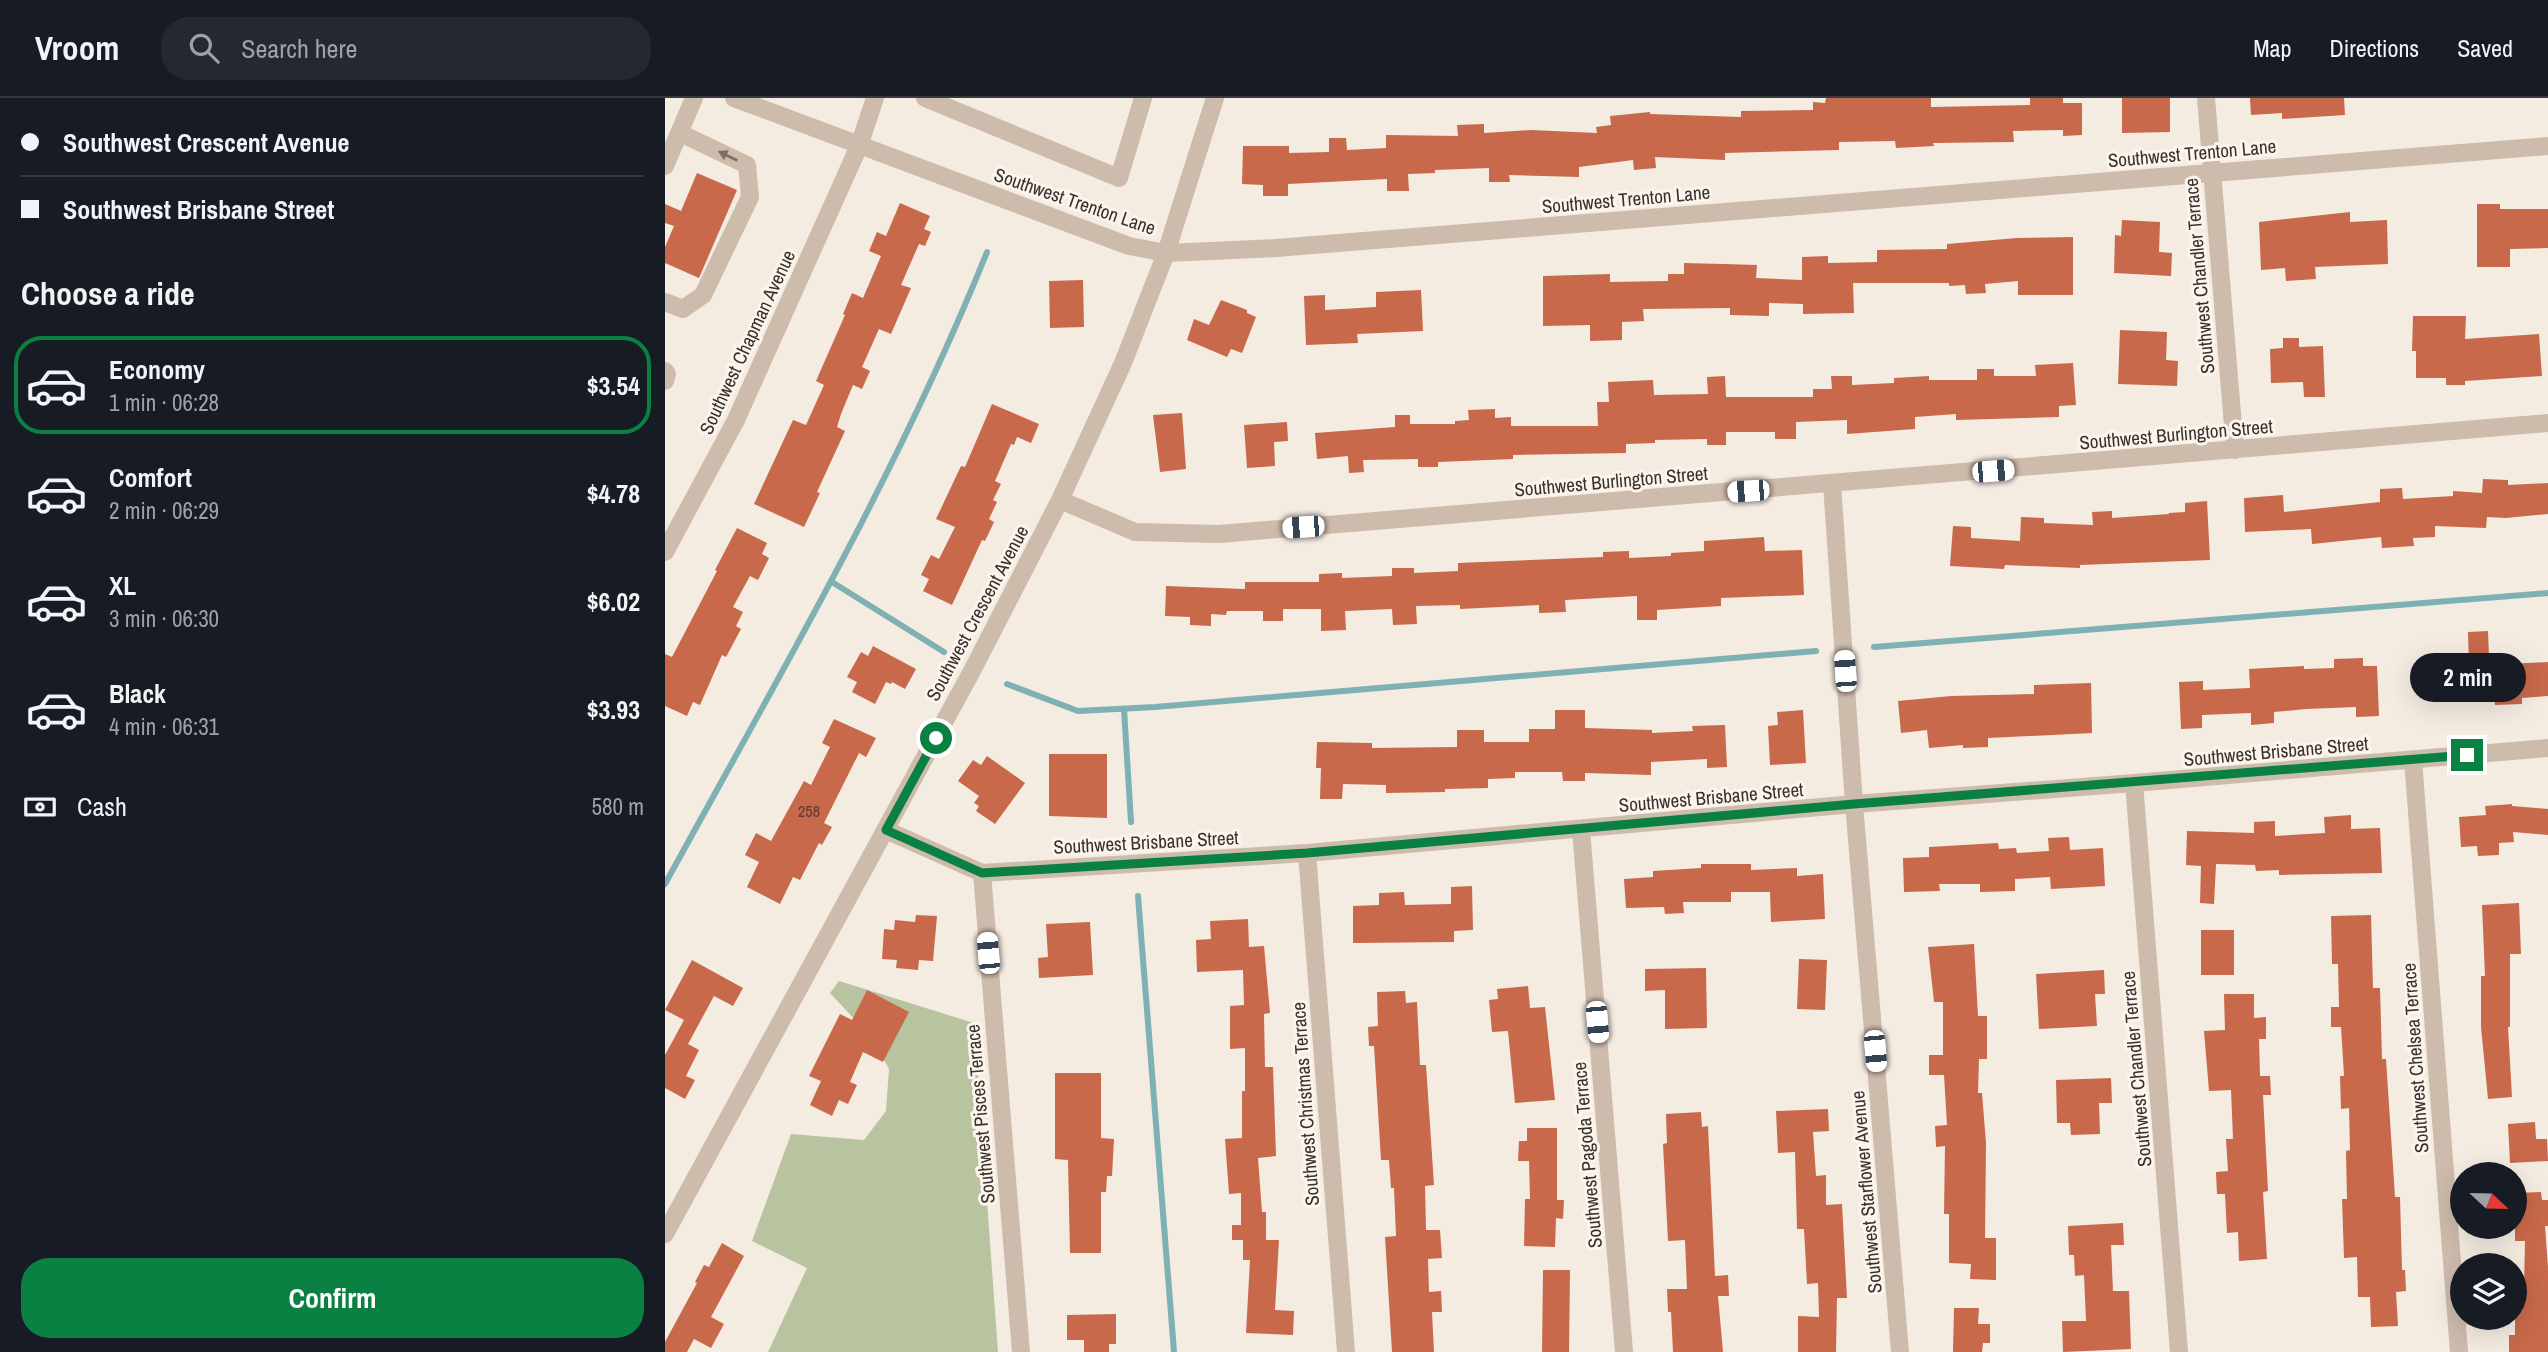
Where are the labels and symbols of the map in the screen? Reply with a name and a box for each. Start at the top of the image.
street label: Southwest Trenton Lane [2107,133,2277,173]
one-way arrow [718,150,738,162]
street label: Southwest Trenton Lane [991,161,1159,241]
street label: Southwest Chandler Terrace [2177,177,2221,375]
street label: Southwest Trenton Lane [1541,179,1711,219]
street label: Southwest Chapman Avenue [693,246,801,438]
street label: Southwest Burlington Street [2078,413,2274,455]
car [1972,459,2015,483]
street label: Southwest Burlington Street [1513,460,1709,502]
car [1727,479,1770,503]
car [1282,515,1325,539]
street label: Southwest Crescent Avenue [920,521,1034,705]
car [1834,649,1857,693]
callout: 2 min [2409,654,2525,702]
route start [920,722,952,754]
street label: Southwest Brisbane Street [2183,730,2370,772]
route end [2451,739,2483,771]
street label: Southwest Brisbane Street [1618,776,1805,818]
house number: 258 [798,800,820,822]
street label: Southwest Brisbane Street [1053,824,1240,860]
car [976,931,1001,975]
street label: Southwest Chelsea Terrace [2395,962,2435,1154]
street label: Southwest Chandler Terrace [2114,970,2158,1168]
car [1585,1000,1610,1044]
street label: Southwest Christmas Terrace [1285,1001,1325,1207]
street label: Southwest Pisces Terrace [959,1023,1001,1205]
car [1863,1029,1888,1073]
street label: Southwest Pagoda Terrace [1566,1061,1608,1249]
street label: Southwest Starflower Avenue [1844,1090,1888,1294]
north arrow [2450,1162,2527,1239]

